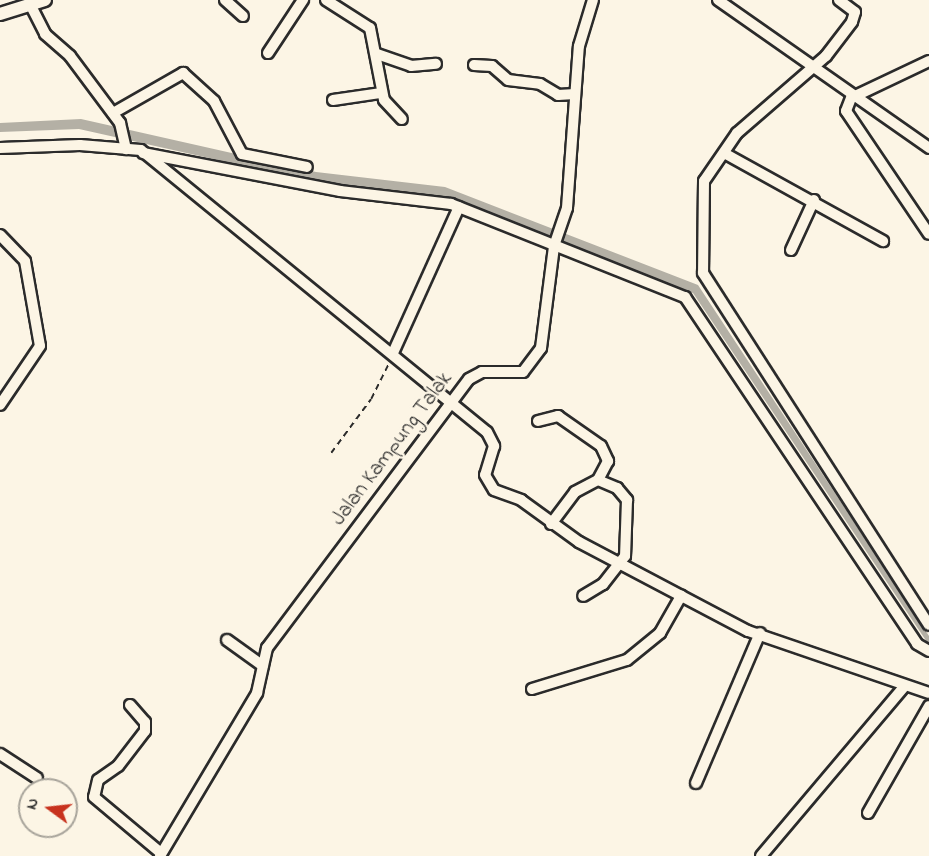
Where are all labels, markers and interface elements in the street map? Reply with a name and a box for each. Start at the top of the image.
street label: Jalan Kampung Talak [326,367,458,531]
north arrow [18,778,78,838]
text: N [20,796,46,812]

